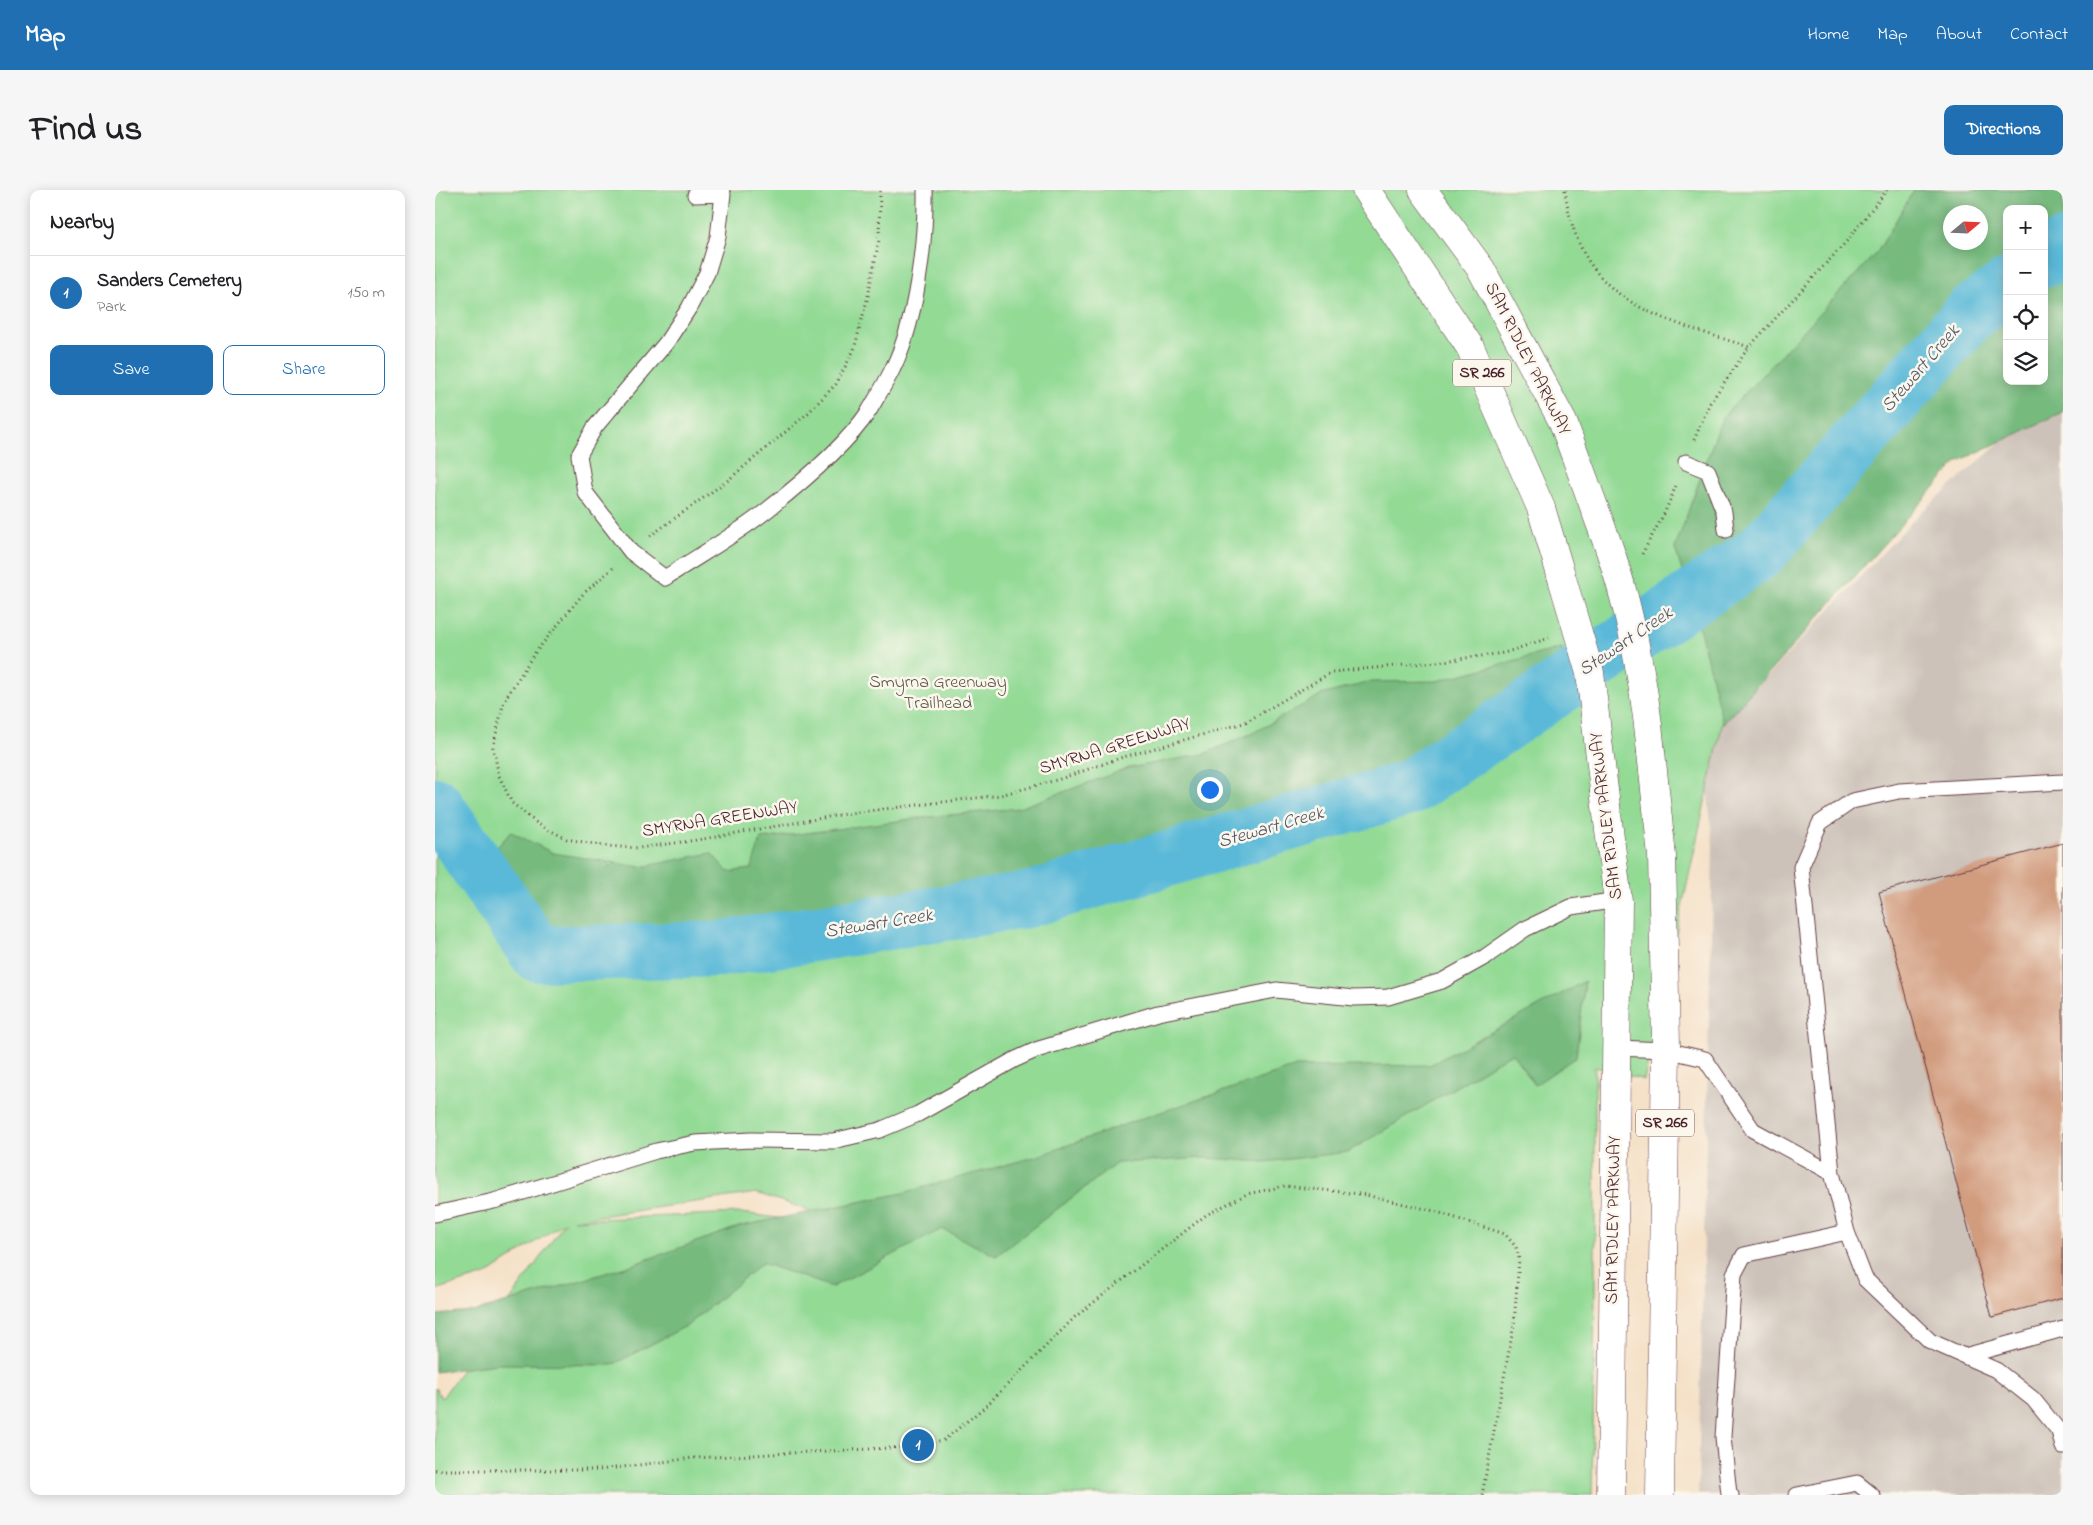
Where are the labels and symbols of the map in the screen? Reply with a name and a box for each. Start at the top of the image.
north arrow [1943,205,1988,250]
street label: SAM RIDLEY PARKWAY [1477,278,1577,440]
water label: Stewart Creek [1875,319,1967,419]
road number: SR 266 [1453,360,1511,387]
water label: Stewart Creek [1573,600,1679,684]
park label: Smyrna Greenway Trailhead [869,670,1007,717]
street label: SMYRNA GREENWAY [1036,711,1195,782]
street label: SAM RIDLEY PARKWAY [1584,730,1630,901]
your location [1197,777,1223,803]
street label: SMYRNA GREENWAY [640,795,800,845]
water label: Stewart Creek [1215,800,1328,856]
water label: Stewart Creek [823,902,935,946]
road number: SR 266 [1636,1110,1694,1136]
street label: SAM RIDLEY PARKWAY [1600,1135,1628,1304]
pin: 1 [902,1426,934,1464]

